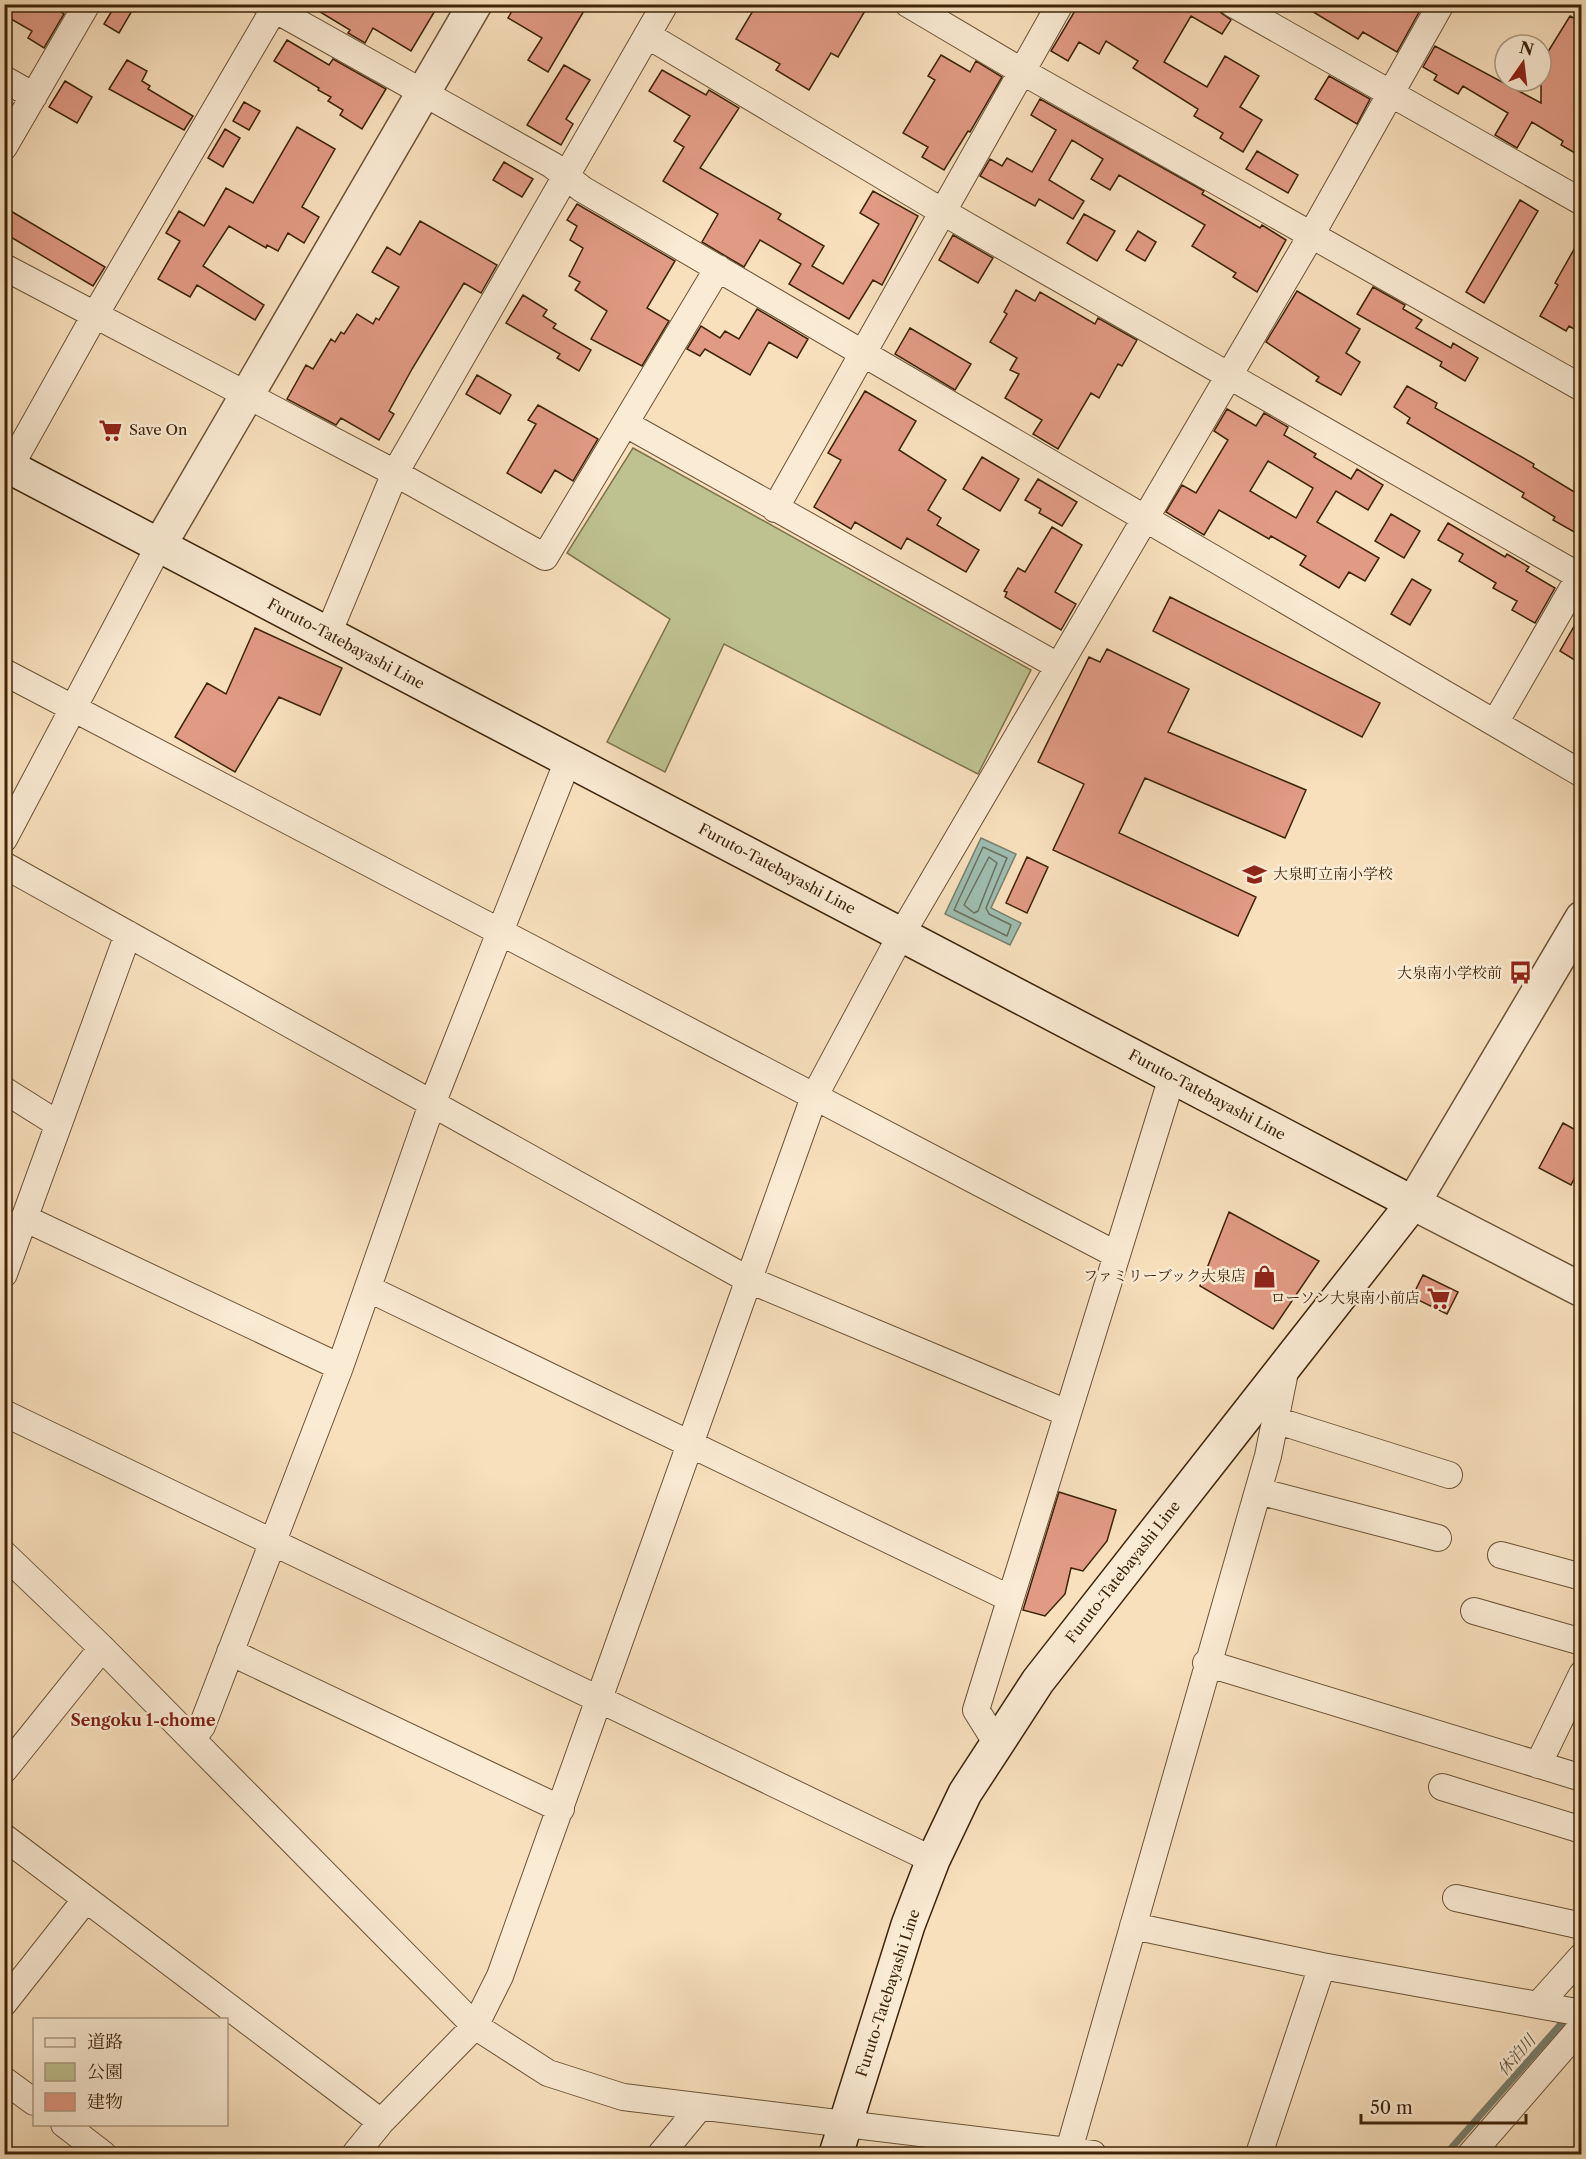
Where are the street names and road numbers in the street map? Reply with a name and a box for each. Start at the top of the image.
street label: Furuto-Tatebayashi Line [264,594,428,693]
street label: Furuto-Tatebayashi Line [695,819,859,918]
street label: Furuto-Tatebayashi Line [1125,1045,1289,1144]
street label: Furuto-Tatebayashi Line [1061,1497,1184,1647]
street label: Furuto-Tatebayashi Line [851,1907,924,2079]

